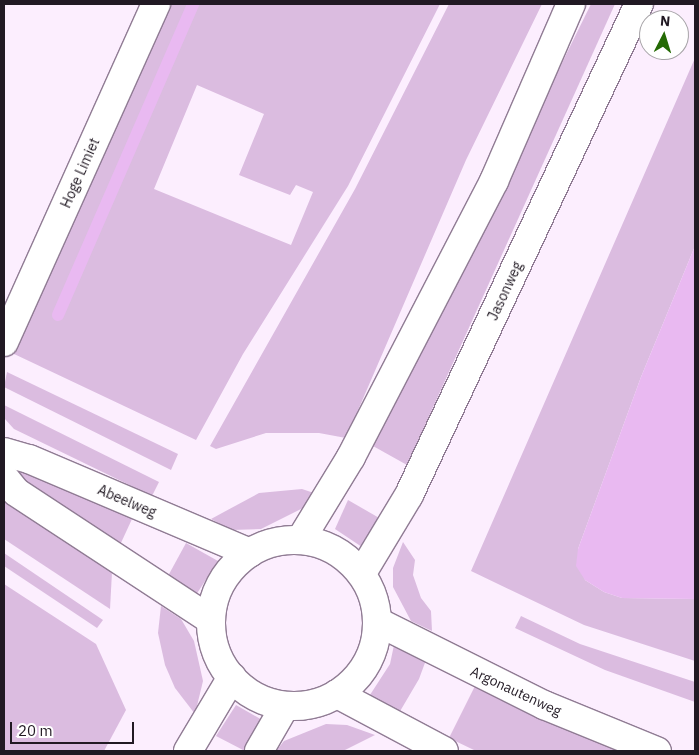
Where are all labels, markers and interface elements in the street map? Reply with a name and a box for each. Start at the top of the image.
north arrow [639,10,689,60]
text: N [659,12,671,30]
street label: Hoge Limiet [57,135,103,211]
street label: Jasonweg [484,259,526,323]
street label: Abeelweg [95,481,159,521]
street label: Argonautenweg [468,663,564,719]
scale bar [12,712,136,744]
text: 20 m [18,721,53,740]

